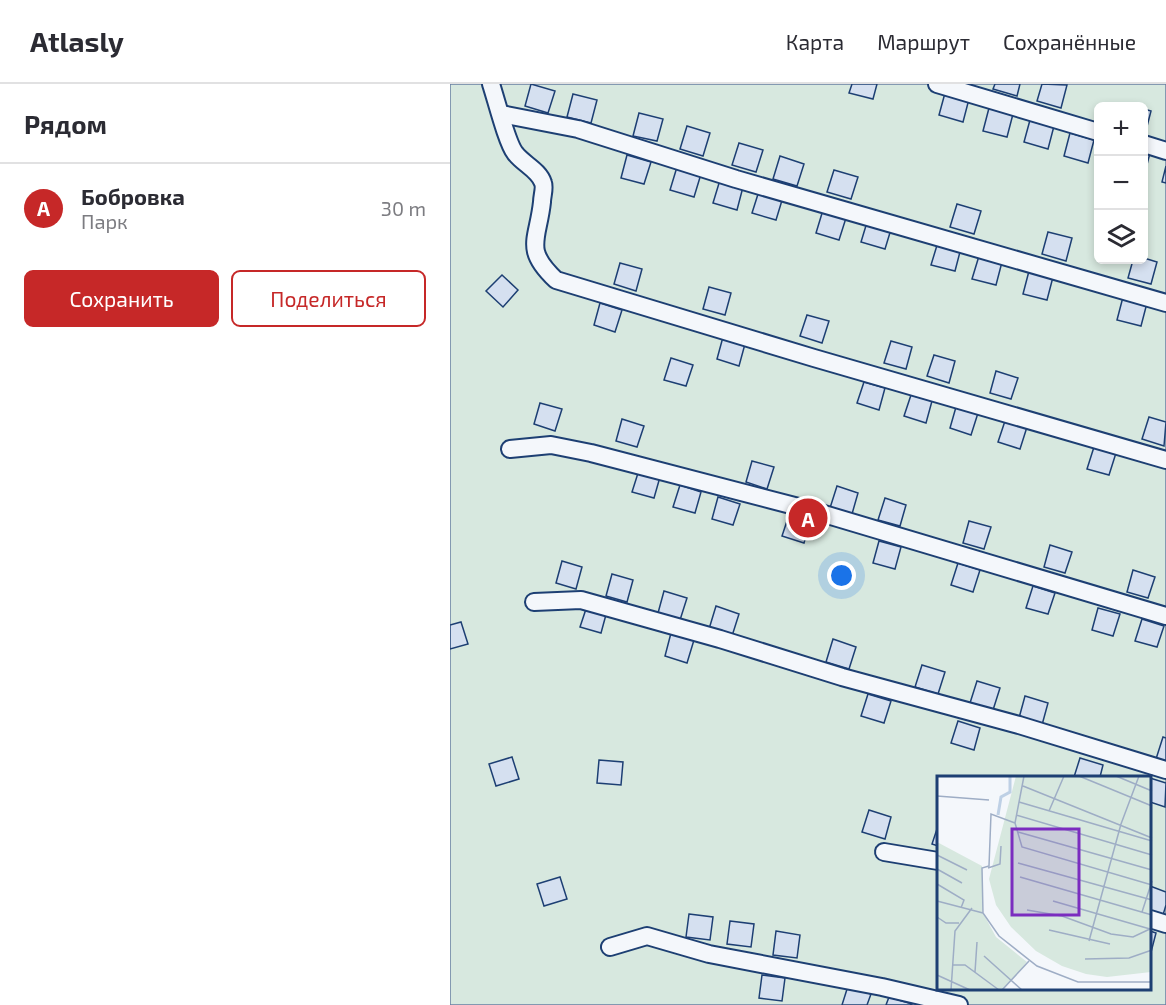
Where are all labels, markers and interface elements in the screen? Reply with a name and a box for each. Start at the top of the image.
text: Atlasly [30,24,124,58]
text: Карта [786,29,844,54]
text: Маршрут [877,29,970,54]
text: Сохранённые [1003,29,1136,54]
map controls [1094,102,1148,264]
button: + [1094,102,1148,156]
text: Рядом [24,108,107,139]
button: − [1094,156,1148,210]
text: Бобровка [81,183,185,209]
text: A [37,196,50,220]
text: 30 m [381,196,426,220]
text: Парк [81,209,128,233]
button: layers [1094,210,1148,264]
button: Сохранить [24,270,219,327]
button: Поделиться [231,270,426,327]
pin: A [788,496,828,540]
your location [827,561,856,590]
inset map [937,776,1151,990]

